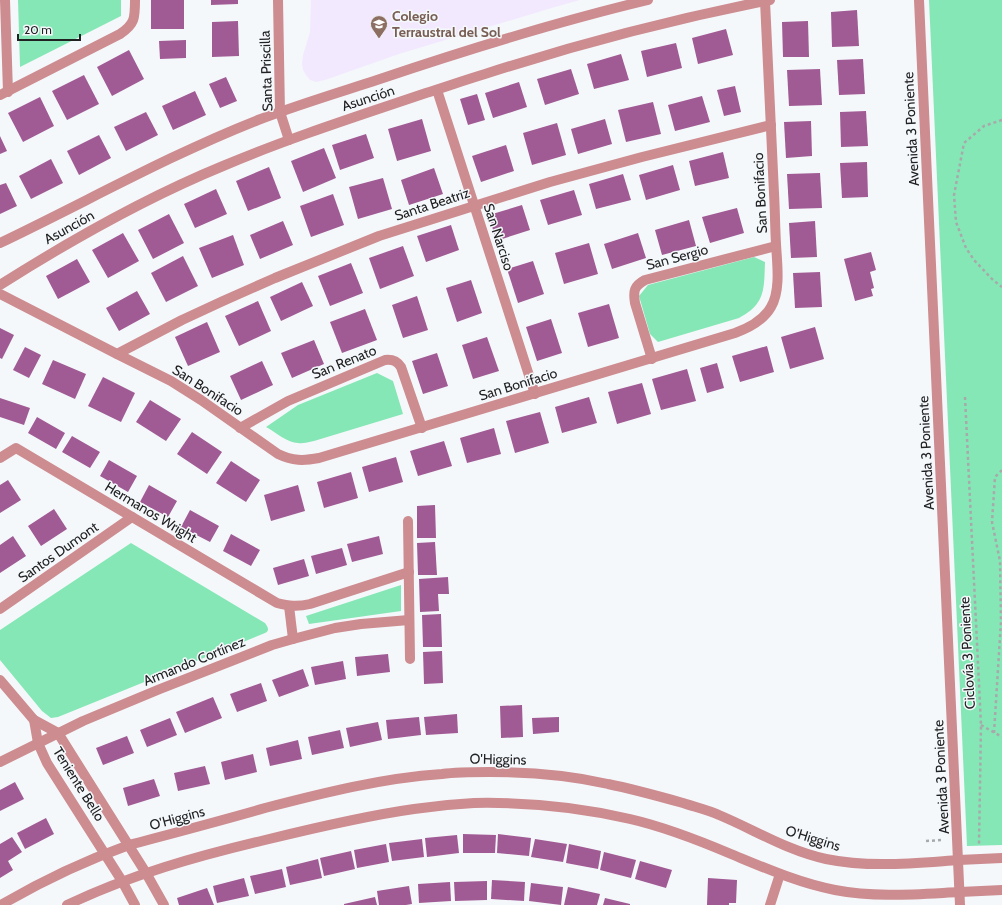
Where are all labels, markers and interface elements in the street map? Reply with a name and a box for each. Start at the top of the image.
place label: Colegio Terraustral del Sol [392,7,501,41]
school or university icon: Colegio Terraustral del Sol [369,14,389,39]
scale bar [18,16,80,42]
text: 20 m [24,22,52,37]
street label: Santa Priscilla [256,30,276,112]
street label: Avenida 3 Poniente [899,71,923,187]
street label: Asunción [339,81,397,115]
street label: San Bonifacio [749,152,771,234]
street label: Santa Beatriz [392,183,472,225]
street label: San Narciso [480,201,518,273]
street label: Asunción [41,206,97,248]
street label: San Sergio [644,240,710,274]
street label: San Renato [309,341,379,383]
street label: San Bonifacio [169,360,247,420]
street label: San Bonifacio [477,363,560,404]
street label: Avenida 3 Poniente [914,395,938,511]
street label: Hermanos Wright [102,477,200,547]
street label: Santos Dumont [14,518,102,586]
street label: Ciclovía 3 Poniente [955,596,979,710]
street label: Armando Cortínez [140,632,248,690]
street label: Avenida 3 Poniente [929,719,953,835]
street label: Teniente Bello [49,744,109,825]
street label: O'Higgins [469,750,527,768]
street label: O'Higgins [147,802,207,834]
street label: O'Higgins [783,821,843,855]

